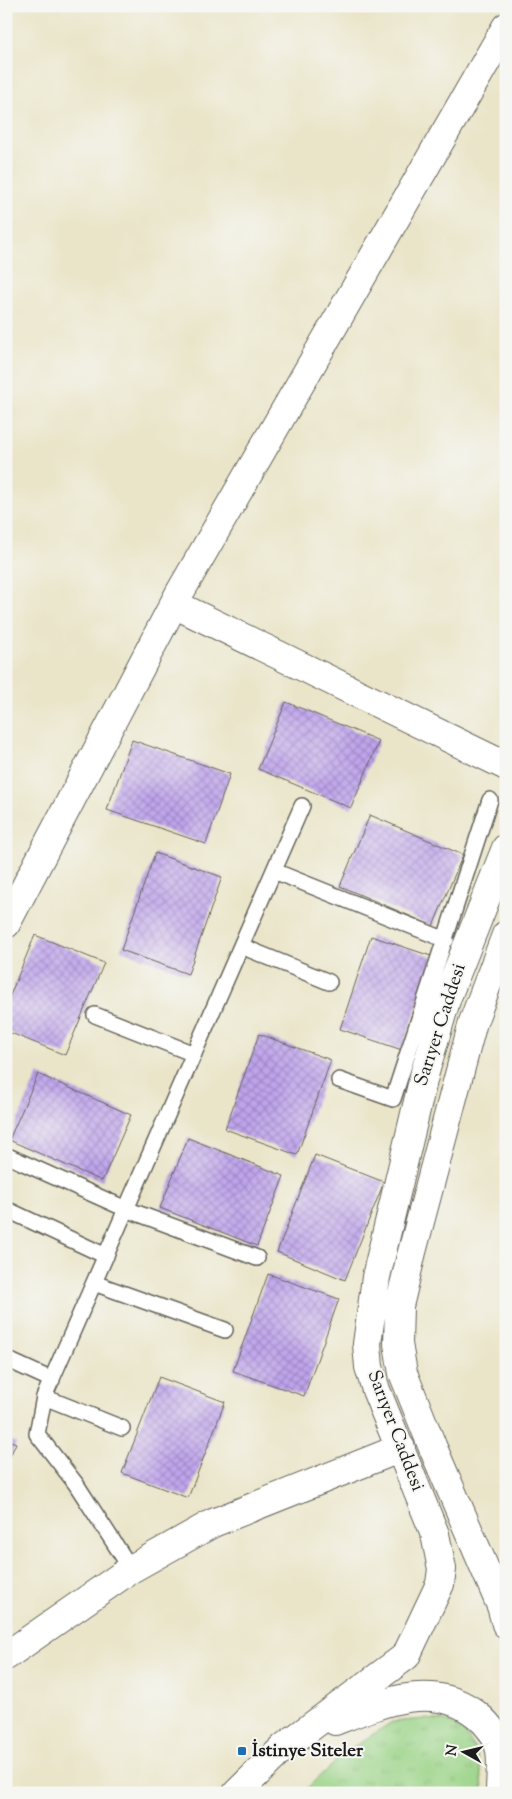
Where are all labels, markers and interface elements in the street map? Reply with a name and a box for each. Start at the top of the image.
street label: Sarıyer Caddesi [408,960,474,1090]
street label: Sarıyer Caddesi [360,1367,430,1495]
north arrow [440,1726,490,1776]
place label: İstinye Siteler [252,1738,364,1765]
text: N [442,1744,464,1757]
marker: İstinye Siteler [236,1745,248,1757]

